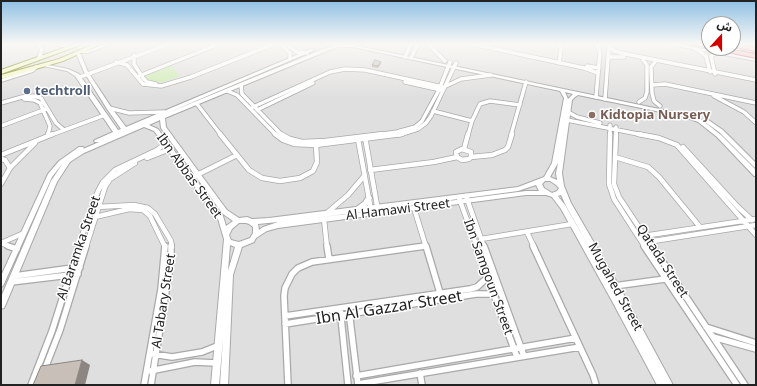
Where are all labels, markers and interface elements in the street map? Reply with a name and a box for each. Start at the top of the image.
north arrow [701,16,741,56]
text: ش [715,16,735,35]
place label: techtroll [35,83,91,99]
marker: techtroll [22,86,32,96]
place label: Kidtopia Nursery [600,107,710,123]
marker: Kidtopia Nursery [587,110,597,120]
street label: Ibn Abbas Street [153,130,225,222]
street label: Al Baramka Street [54,194,104,302]
street label: Al Hamawi Street [345,196,451,224]
street label: Ibn Samgoun Street [460,217,516,337]
street label: Qatada Street [632,221,692,301]
street label: Mugahed Street [584,240,646,334]
street label: Al Tabary Street [149,253,179,349]
street label: Ibn Al Gazzar Street [314,287,464,329]

